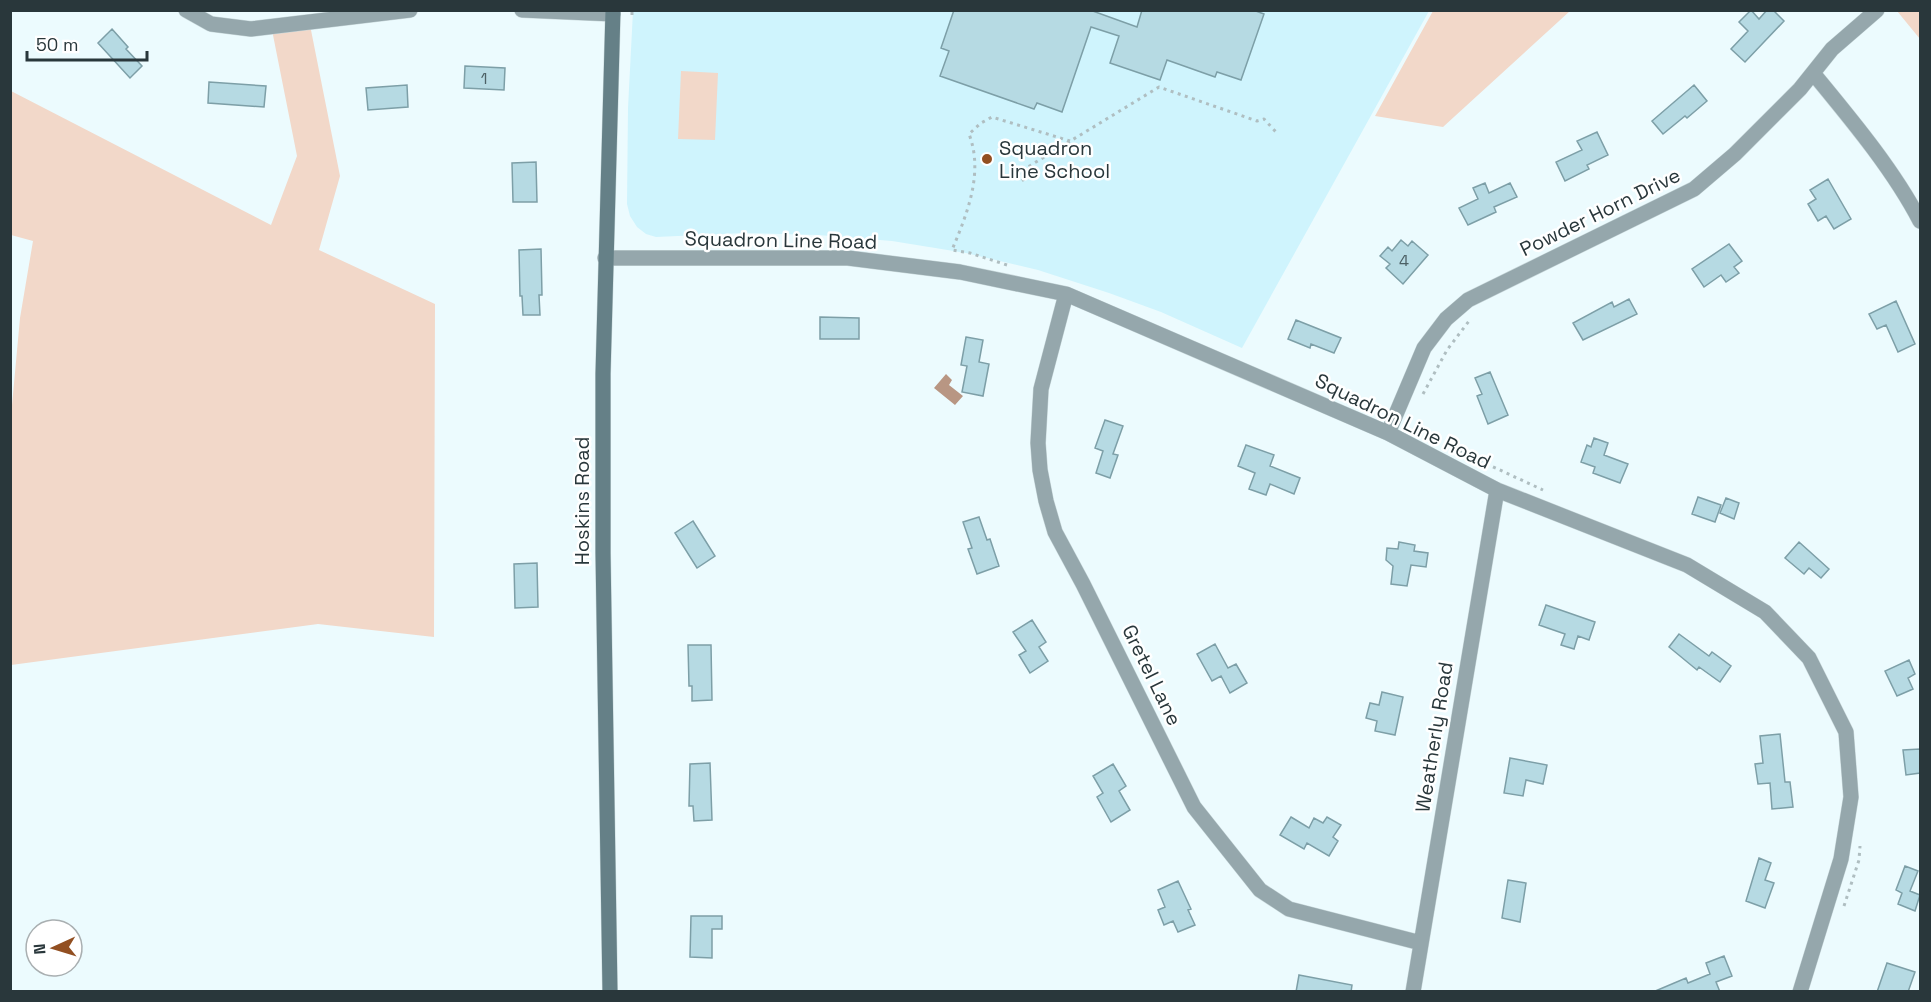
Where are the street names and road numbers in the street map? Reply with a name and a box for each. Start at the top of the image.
street label: Powder Horn Drive [1515,162,1685,262]
street label: Squadron Line Road [684,225,878,255]
street label: Squadron Line Road [1311,367,1495,475]
street label: Hoskins Road [569,437,595,565]
street label: Gretel Lane [1116,620,1188,730]
street label: Weatherly Road [1409,660,1459,814]

